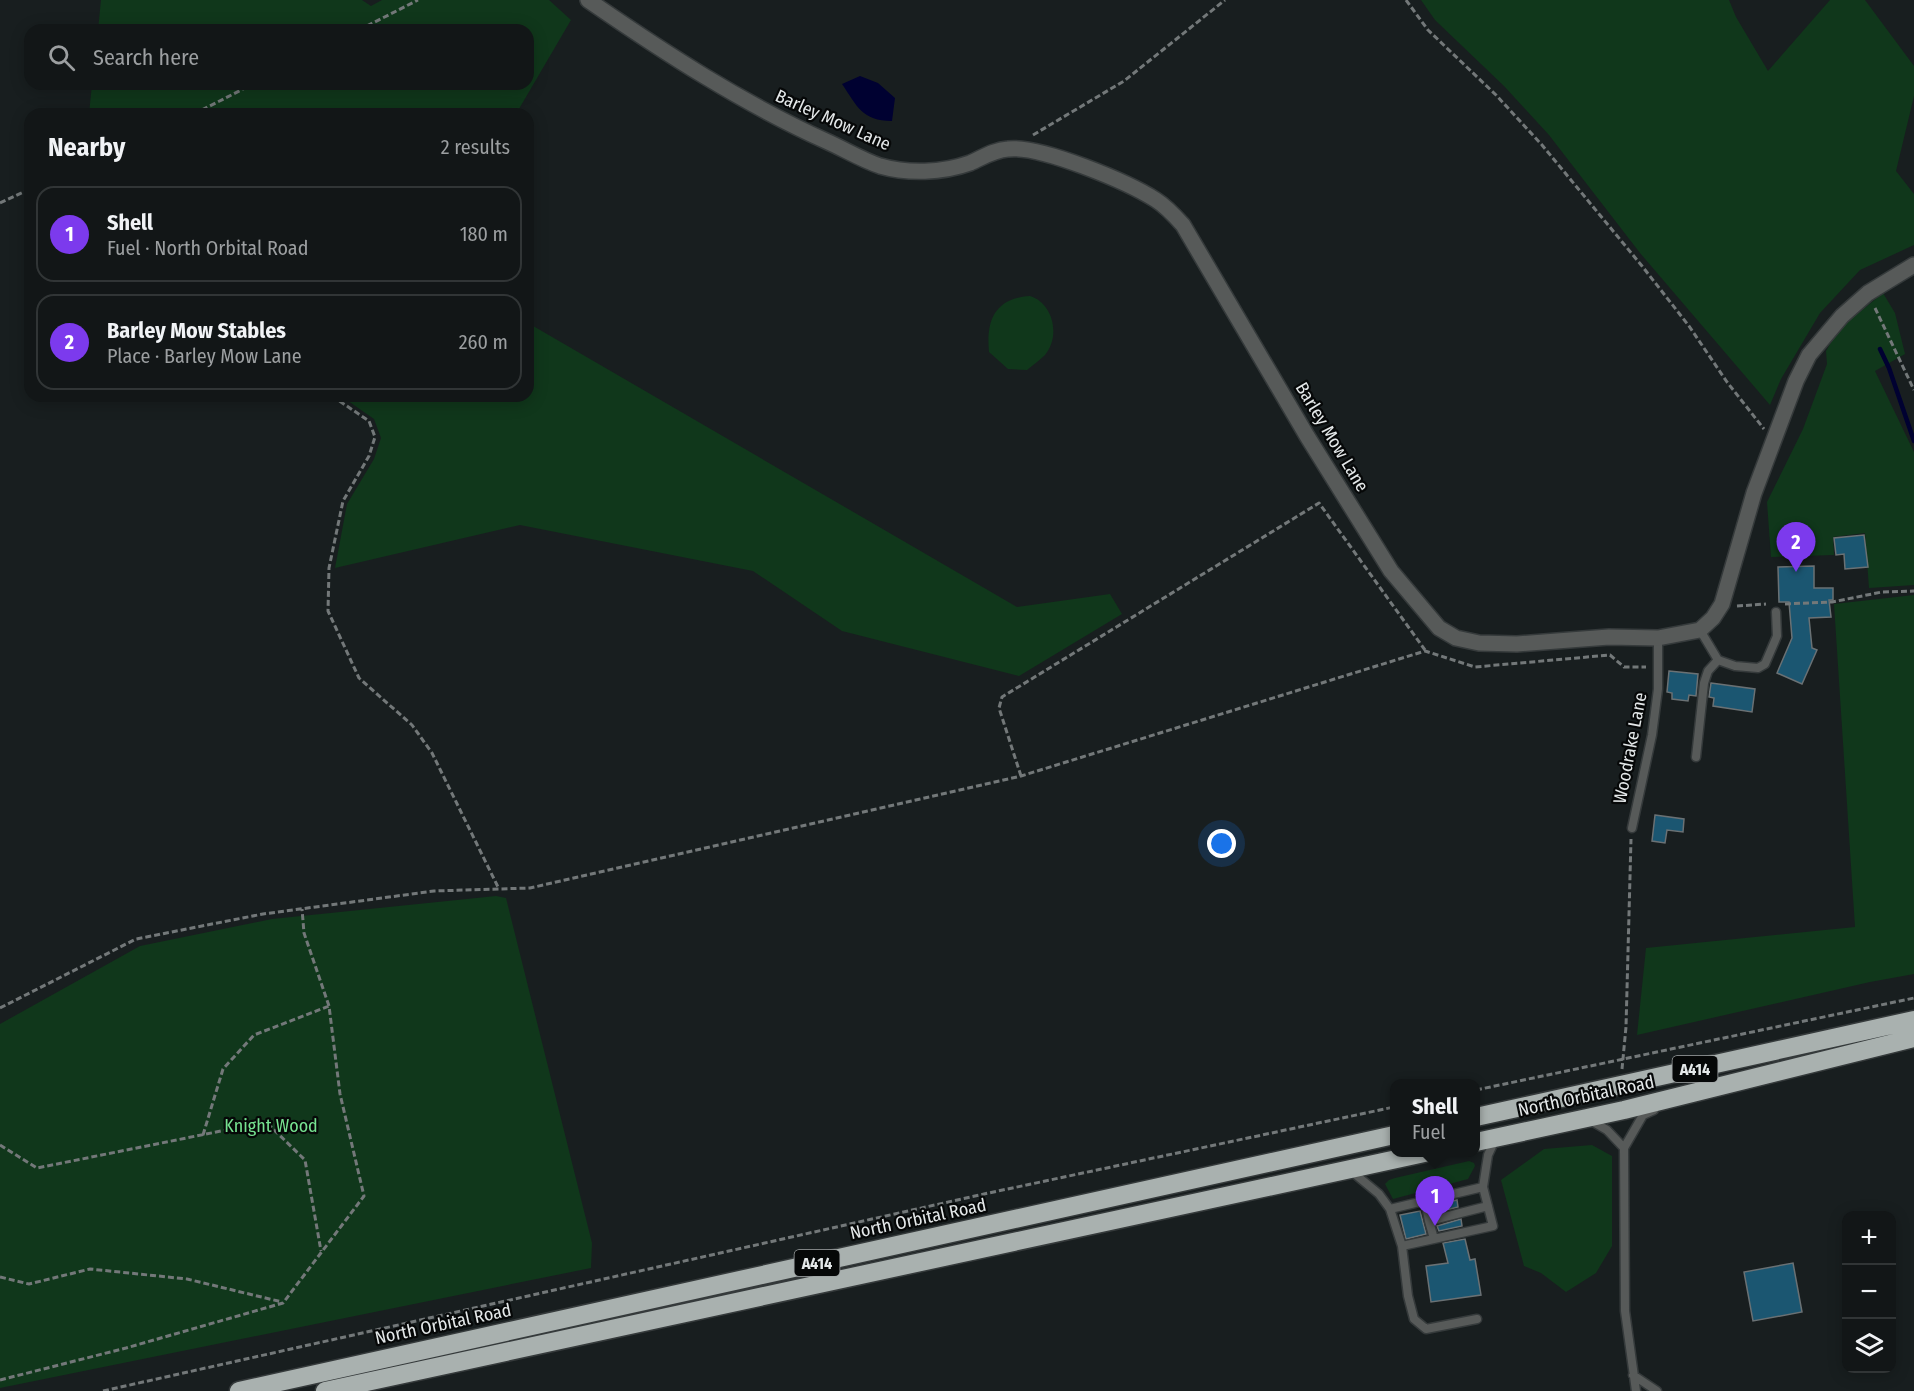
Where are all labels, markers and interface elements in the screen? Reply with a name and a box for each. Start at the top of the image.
search box [24,24,534,90]
icon: search [45,41,78,74]
text: Search here [93,44,199,71]
street label: Barley Mow Lane [772,85,894,155]
text: Nearby [48,132,125,163]
text: 2 results [441,135,510,159]
text: Shell [107,209,153,236]
text: 1 [65,222,74,246]
text: 180 m [460,222,508,246]
text: Fuel · North Orbital Road [107,236,308,260]
text: Barley Mow Stables [107,317,286,344]
text: 2 [65,330,74,354]
text: 260 m [459,330,508,354]
text: Place · Barley Mow Lane [107,344,302,368]
street label: Barley Mow Lane [1291,378,1373,496]
pin: 2 [1776,522,1816,572]
street label: Woodrake Lane [1608,690,1652,805]
your location [1207,829,1236,858]
road number: A414 [1672,1056,1718,1082]
street label: North Orbital Road [1516,1071,1656,1121]
popup [1390,1079,1480,1157]
text: Shell [1412,1093,1458,1120]
park label: Knight Wood [224,1115,318,1137]
text: Fuel [1412,1120,1446,1144]
pin: 1 [1416,1176,1454,1226]
street label: North Orbital Road [848,1194,988,1244]
map controls [1842,1211,1896,1373]
button: + [1842,1211,1896,1265]
road number: A414 [794,1250,840,1276]
button: − [1842,1265,1896,1319]
street label: North Orbital Road [373,1299,513,1349]
button: layers [1842,1319,1896,1373]

